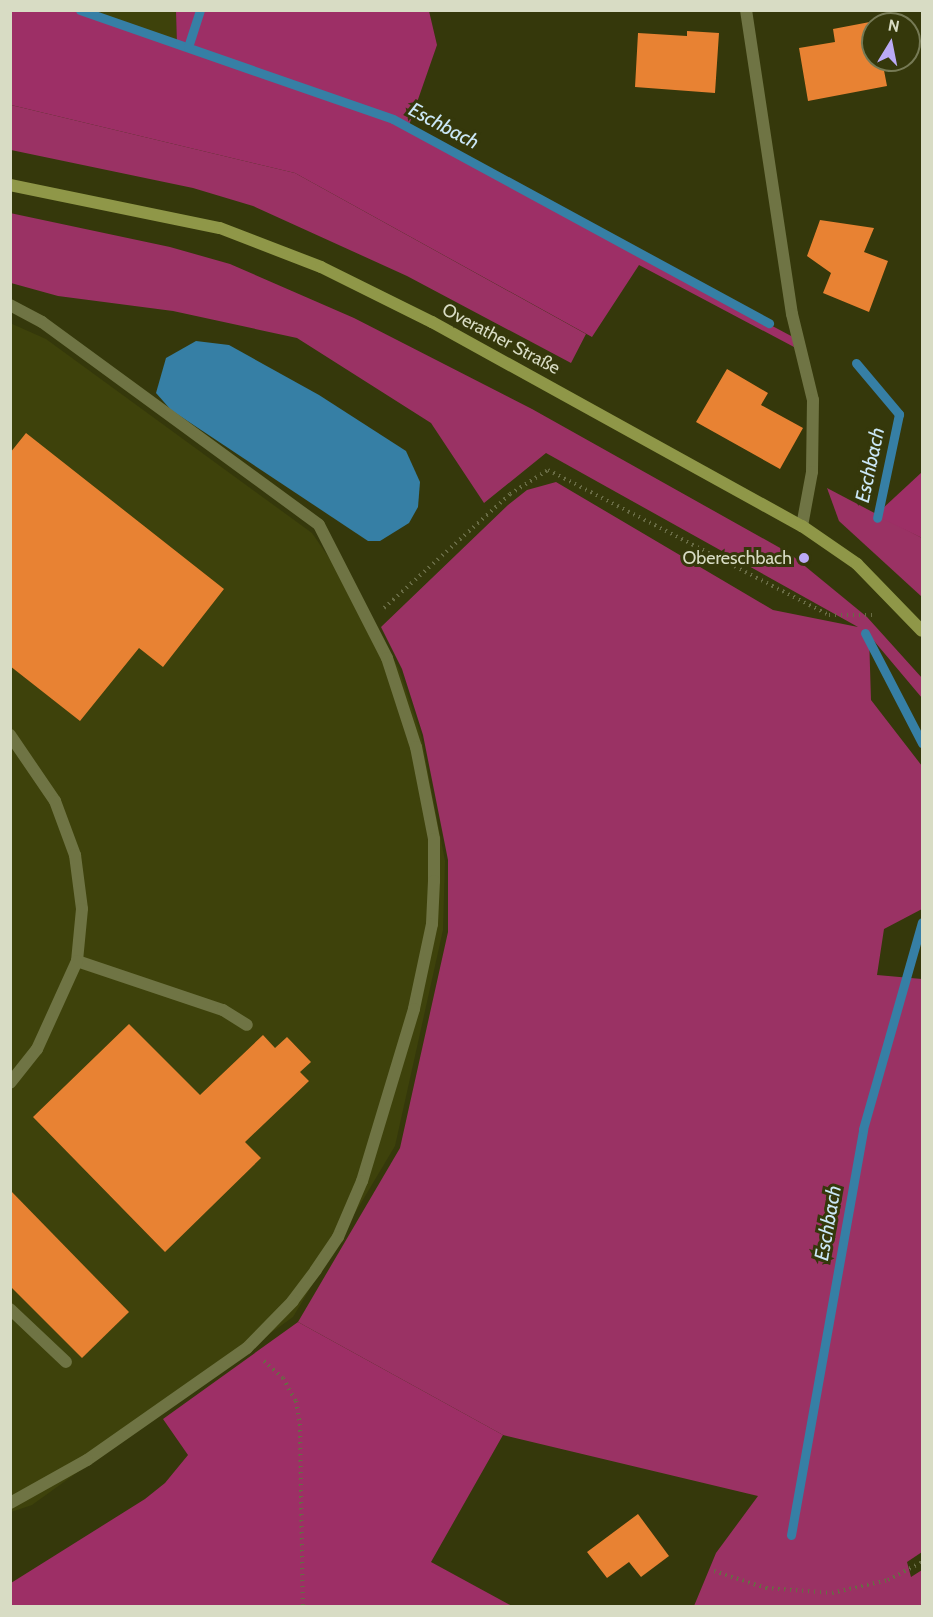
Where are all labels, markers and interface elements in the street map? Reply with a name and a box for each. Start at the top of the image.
north arrow [861,12,921,72]
text: N [887,15,901,36]
water label: Eschbach [405,98,483,154]
street label: Overather Straße [438,299,564,379]
water label: Eschbach [850,425,890,505]
place label: Obereschbach [682,547,792,569]
marker: Obereschbach [797,551,811,565]
water label: Eschbach [810,1183,846,1263]

